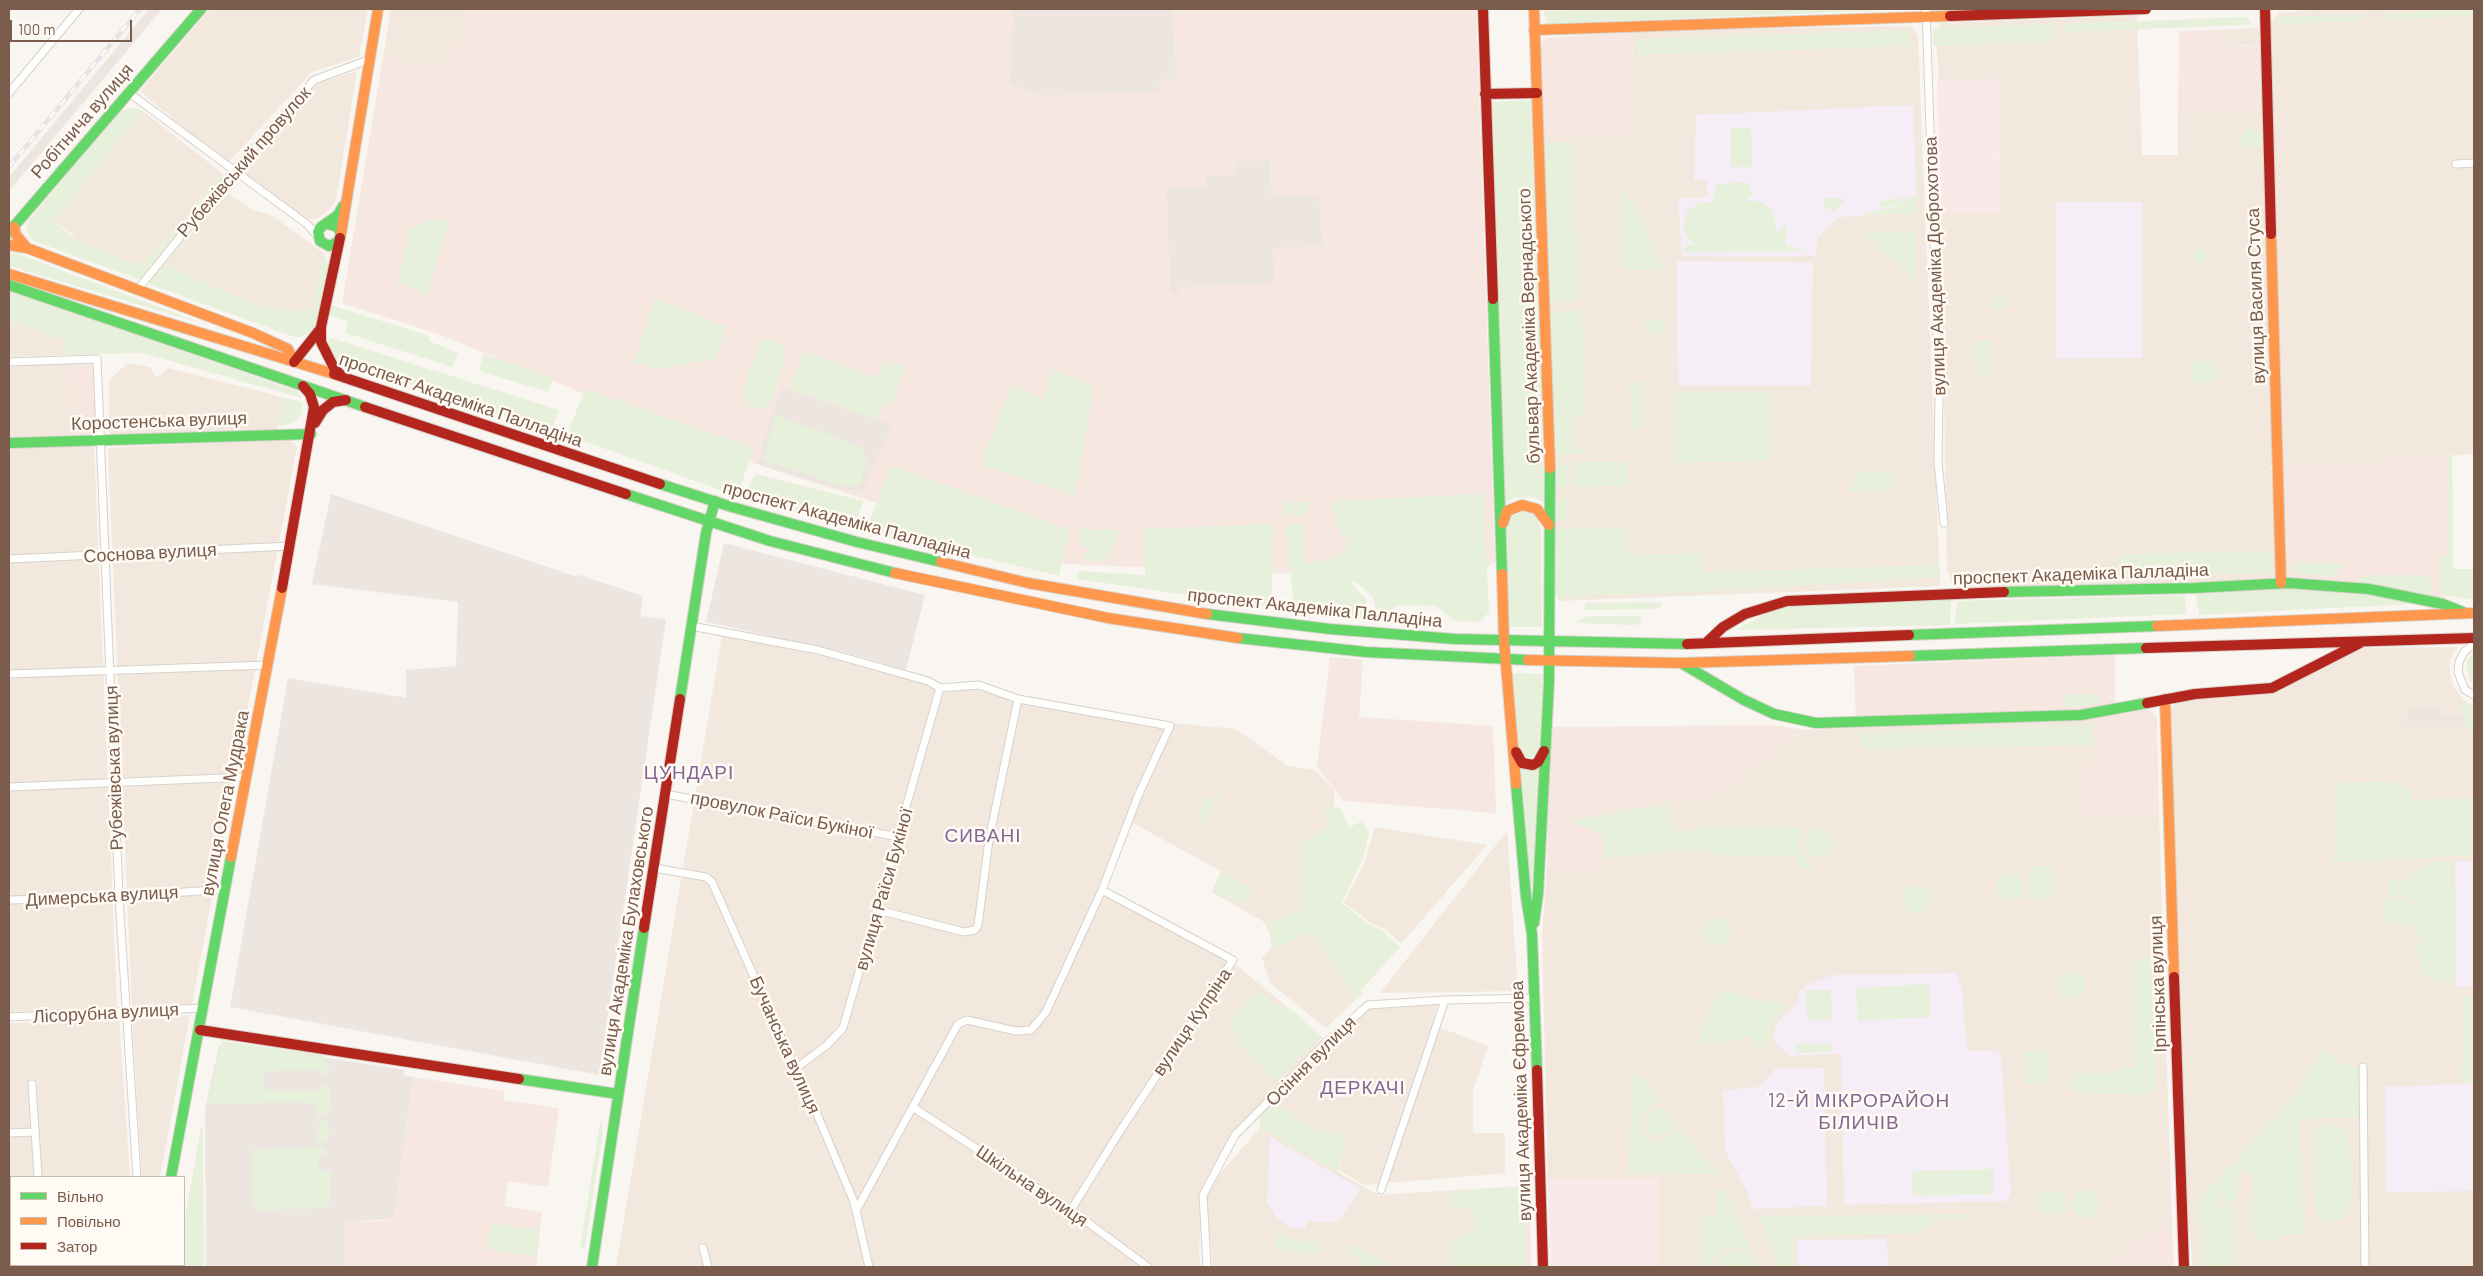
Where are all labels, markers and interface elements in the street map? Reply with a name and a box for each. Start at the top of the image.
scale bar [12,10,135,42]
text: 100 m [18,20,56,38]
street label: Робітнича вулиця [26,59,138,183]
street label: Рубежівський провулок [173,82,315,242]
street label: вулиця Академіка Доброхотова [1920,136,1950,396]
street label: бульвар Академіка Вернадського [1513,188,1545,464]
street label: вулиця Василя Стуса [2242,208,2270,384]
street label: проспект Академіка Палладіна [336,348,586,452]
street label: Коростенська вулиця [71,407,247,435]
street label: проспект Академіка Палладіна [721,476,973,564]
street label: Соснова вулиця [83,539,217,567]
street label: проспект Академіка Палладіна [1953,559,2209,589]
street label: проспект Академіка Палладіна [1187,584,1443,632]
street label: Рубежівська вулиця [100,685,128,851]
street label: вулиця Олега Мудрака [196,708,254,898]
district label: ЦУНДАРІ [643,762,735,784]
street label: провулок Раїси Букіної [689,787,875,843]
street label: вулиця Академіка Булаховського [594,805,658,1077]
street label: вулиця Раїси Букіної [850,805,918,973]
district label: СИВАНІ [944,825,1022,847]
street label: Димерська вулиця [25,881,179,911]
street label: Ірпінська вулиця [2145,915,2171,1053]
street label: вулиця Купріна [1148,964,1236,1080]
street label: Бучанська вулиця [745,973,825,1117]
street label: вулиця Академіка Єфремова [1506,980,1536,1222]
street label: Лісорубна вулиця [32,998,180,1028]
street label: Осіння вулиця [1261,1011,1361,1111]
district label: ДЕРКАЧІ [1319,1077,1407,1099]
district label: 12-Й МІКРОРАЙОН БІЛИЧІВ [1766,1090,1952,1134]
street label: Шкільна вулиця [972,1141,1092,1231]
legend [10,1176,185,1266]
text: Вільно [57,1187,104,1205]
text: Повільно [57,1212,121,1230]
text: Затор [57,1237,97,1255]

